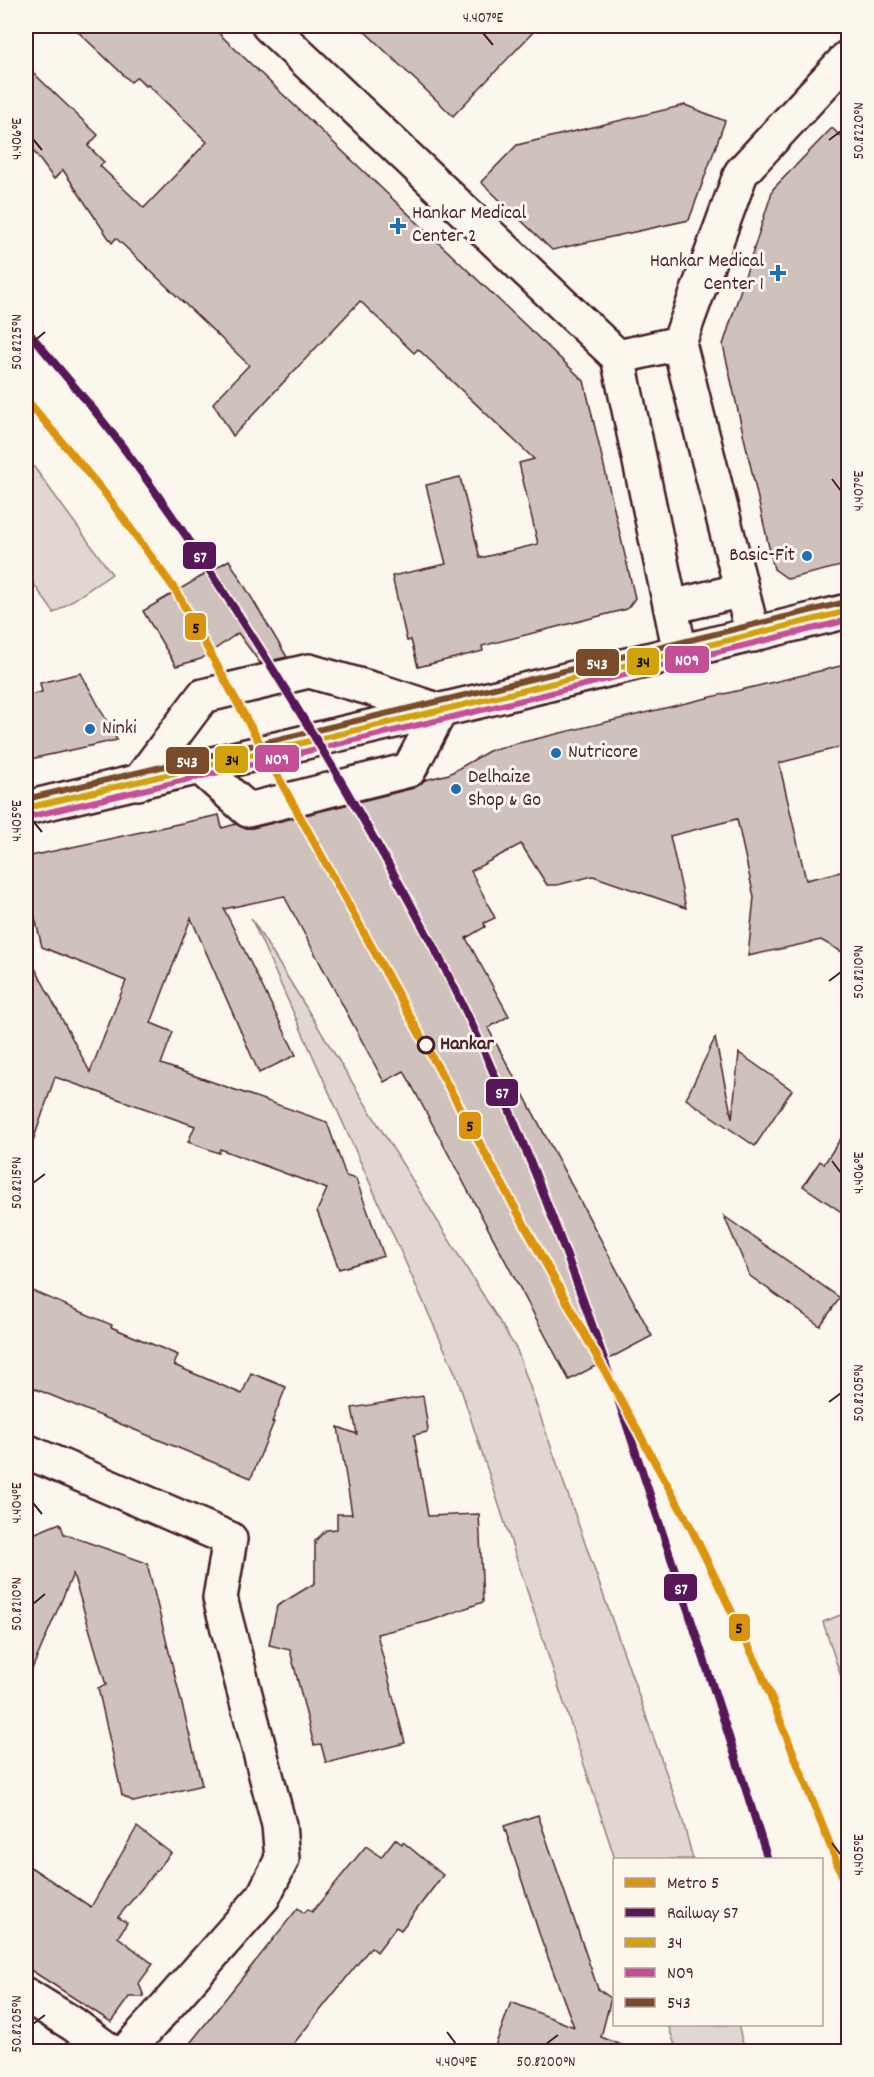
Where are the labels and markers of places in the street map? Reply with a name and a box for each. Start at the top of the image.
place label: Hankar Medical Center 2 [412,200,526,251]
marker: Hankar Medical Center 2 [389,217,407,235]
place label: Hankar Medical Center 1 [650,248,764,299]
marker: Hankar Medical Center 1 [769,264,787,282]
place label: Basic-Fit [729,542,795,570]
marker: Basic-Fit [800,549,814,563]
place label: Ninki [102,715,137,743]
marker: Ninki [83,722,97,736]
place label: Nutricore [568,739,638,767]
marker: Nutricore [549,746,563,760]
place label: Delhaize Shop & Go [468,764,541,815]
marker: Delhaize Shop & Go [449,782,463,796]
place label: Hankar [440,1031,494,1059]
marker: Hankar [417,1036,435,1054]

